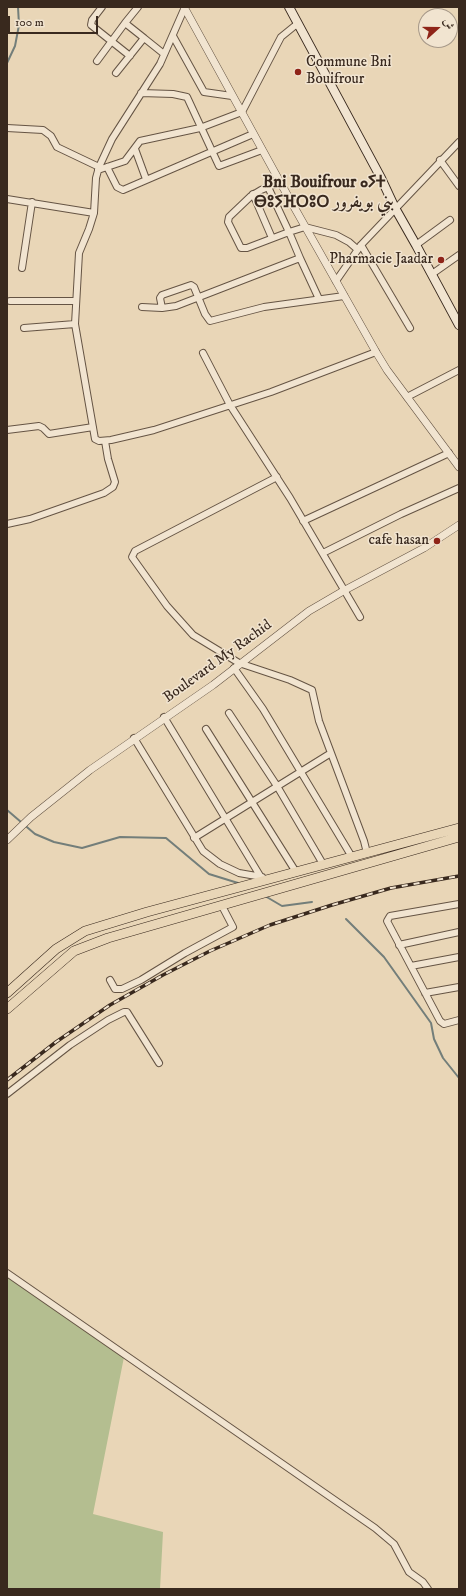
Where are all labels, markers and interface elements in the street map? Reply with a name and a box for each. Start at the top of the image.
scale bar [10,8,100,34]
north arrow [418,8,458,48]
text: 100 m [15,15,44,30]
text: ش [440,16,457,32]
place label: Commune Bni Bouifrour [306,54,391,89]
marker: Commune Bni Bouifrour [293,67,303,77]
district label: Bni Bouifrour ⴰⵢⵜ ⴱⵓⵢⴼⵔⵓⵔ بني بويفرور [254,173,394,213]
place label: Pharmacie Jaadar [329,251,433,269]
marker: Pharmacie Jaadar [436,255,446,265]
place label: cafe hasan [369,532,429,550]
marker: cafe hasan [432,536,442,546]
street label: Boulevard My Rachid [160,617,276,707]

